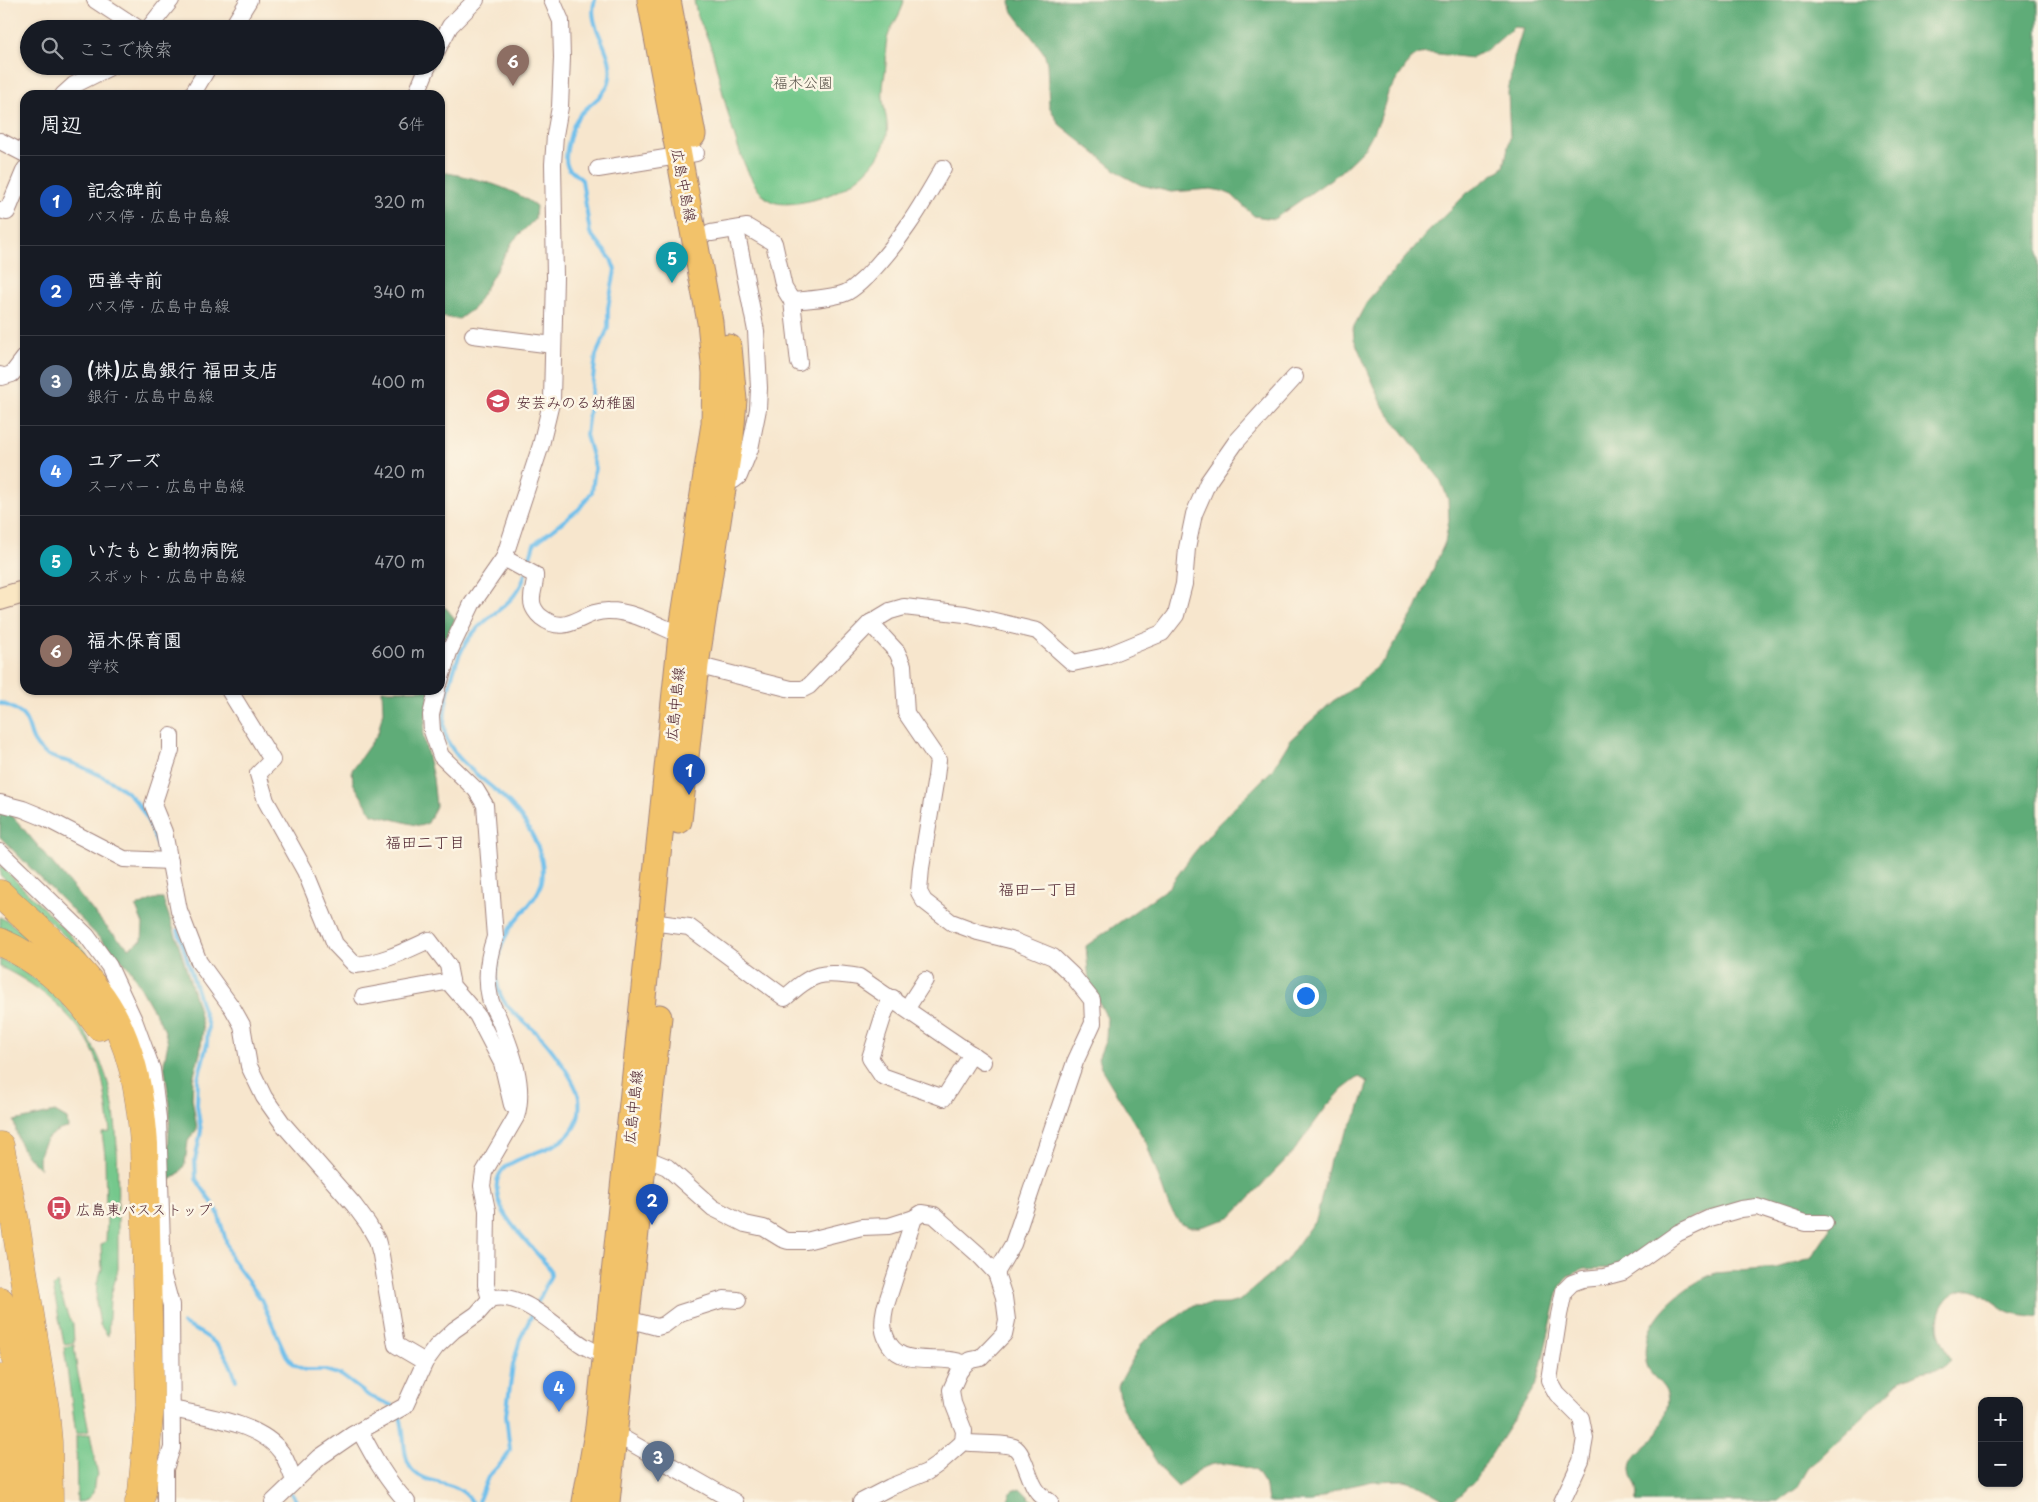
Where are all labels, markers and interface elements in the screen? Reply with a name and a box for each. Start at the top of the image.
search box [20,20,445,75]
icon: search [38,34,66,62]
text: ここで検索 [78,34,173,62]
pin: 6 [497,45,529,86]
park label: 福木公園 [773,70,833,93]
text: 周辺 [40,107,82,139]
text: 6件 [398,111,425,135]
street label: 広島中島線 [667,146,703,224]
text: 記念碑前 [87,175,163,203]
text: 1 [52,189,60,213]
text: 320 m [374,189,425,213]
text: バス停 · 広島中島線 [87,203,230,227]
pin: 5 [656,242,688,283]
text: 西善寺前 [87,265,163,293]
text: 2 [50,279,62,303]
text: 340 m [373,279,425,303]
text: バス停 · 広島中島線 [87,293,230,317]
text: (株)広島銀行 福田支店 [87,355,279,383]
text: 3 [51,369,61,393]
text: 400 m [372,369,425,393]
text: 銀行 · 広島中島線 [87,383,214,407]
school or university icon: 安芸みのる幼稚園 [485,388,511,414]
place label: 安芸みのる幼稚園 [516,390,636,413]
text: ユアーズ [87,445,161,473]
text: 4 [51,459,61,483]
text: 420 m [374,459,425,483]
text: スーパー · 広島中島線 [87,473,245,497]
text: いたもと動物病院 [87,535,239,563]
text: 5 [51,549,61,573]
text: 470 m [375,549,425,573]
text: スポット · 広島中島線 [87,563,246,587]
text: 福木保育園 [87,625,182,653]
text: 6 [50,639,62,663]
text: 600 m [371,639,425,663]
text: 学校 [87,653,119,677]
street label: 広島中島線 [659,665,689,743]
pin: 1 [673,754,705,795]
district label: 福田二丁目 [385,829,465,853]
district label: 福田一丁目 [998,876,1078,900]
your location [1293,983,1319,1009]
street label: 広島中島線 [617,1068,647,1146]
pin: 2 [636,1184,668,1225]
bus stop icon: 広島東バスストップ [46,1195,72,1221]
place label: 広島東バスストップ [76,1197,212,1220]
pin: 4 [543,1371,575,1412]
map controls [1978,1397,2023,1487]
button: + [1978,1397,2023,1442]
pin: 3 [642,1441,674,1482]
button: − [1978,1442,2023,1487]

